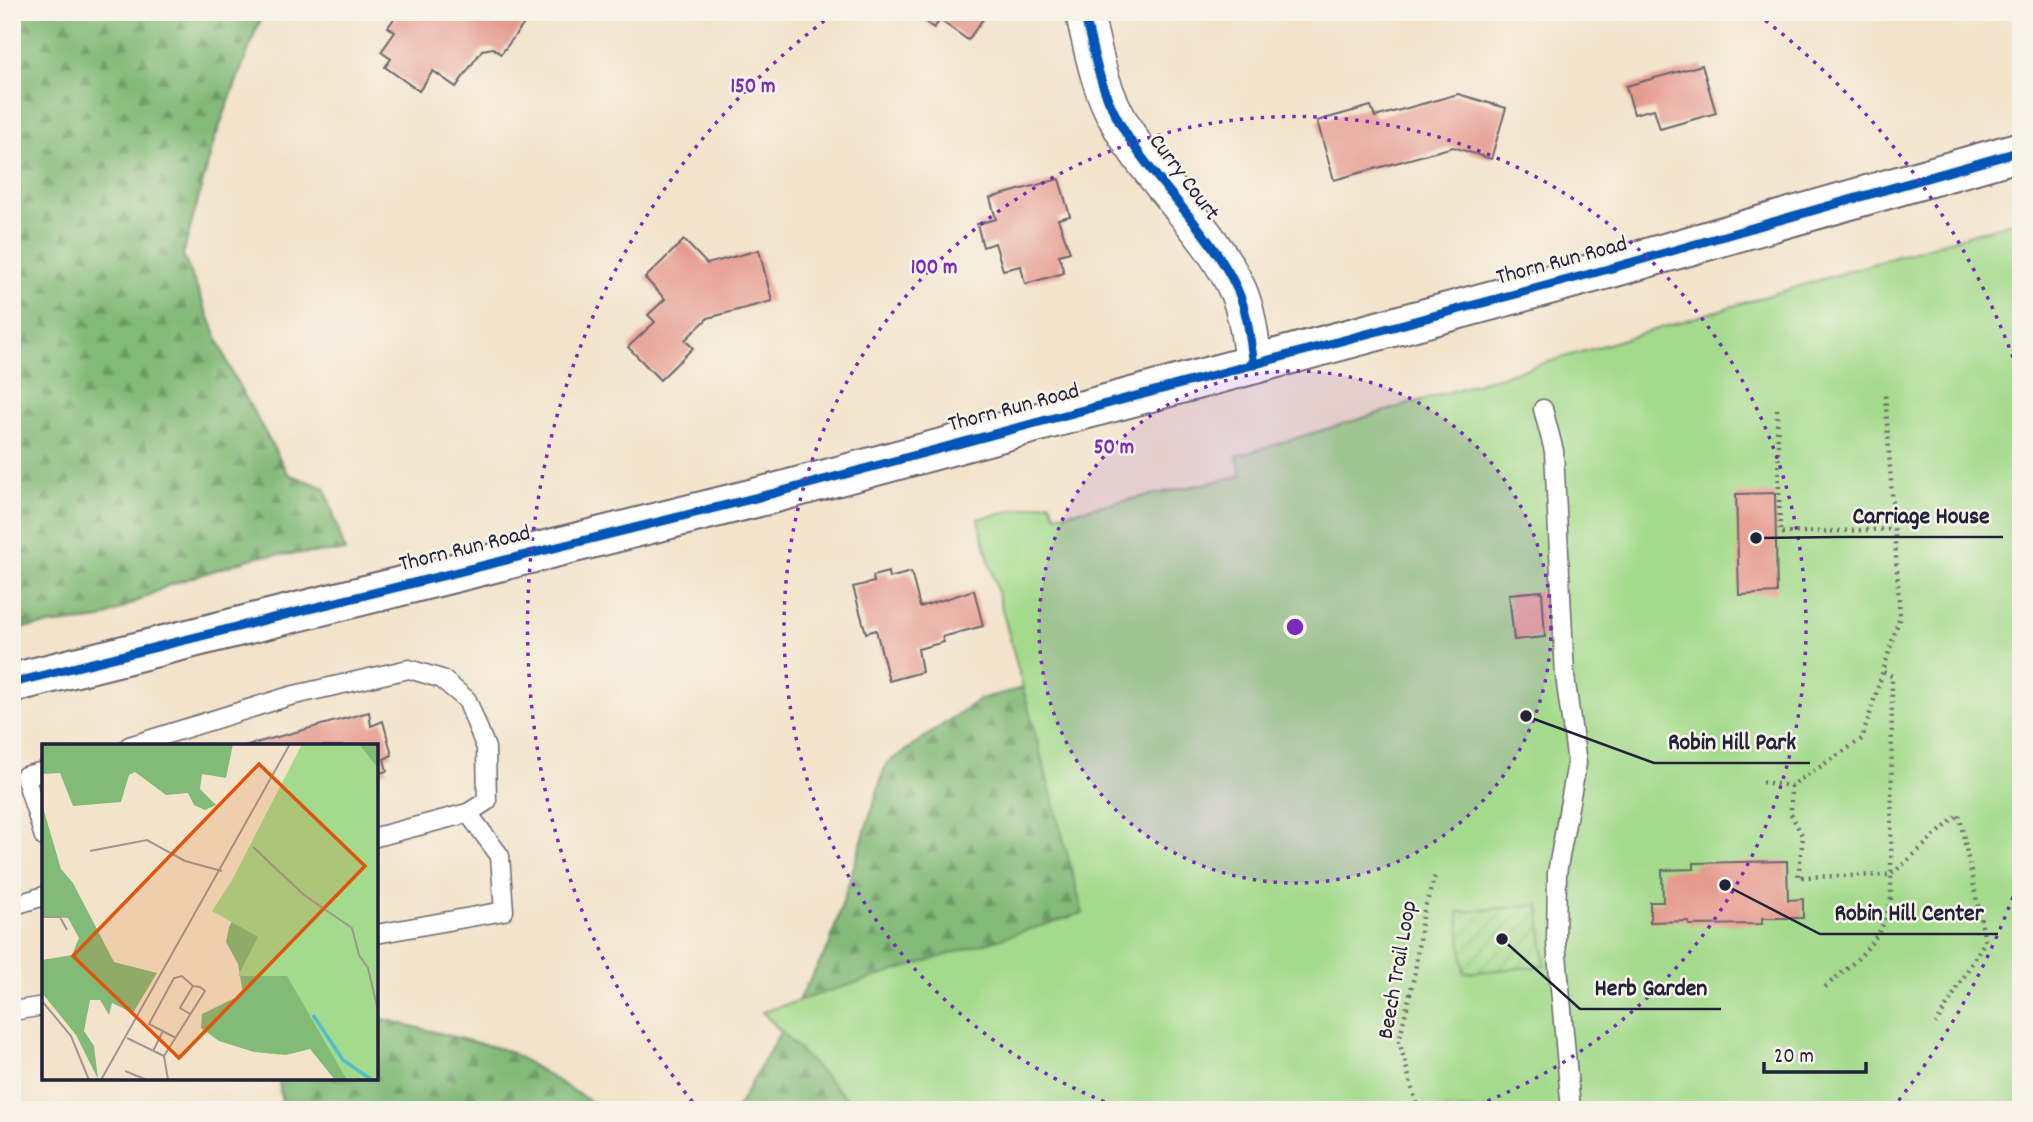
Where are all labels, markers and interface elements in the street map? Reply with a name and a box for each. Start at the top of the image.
text: 150 m [730,73,776,103]
street label: Curry Court [1139,128,1227,228]
street label: Thorn Run Road [1493,229,1631,295]
text: 100 m [911,254,957,284]
street label: Thorn Run Road [945,376,1083,442]
text: 50 m [1094,434,1134,464]
callout: Carriage House [1838,492,2003,537]
text: Carriage House [1852,501,1990,535]
street label: Thorn Run Road [396,518,534,582]
centre of rings [1283,615,1307,639]
callout: Robin Hill Park [1654,718,1810,763]
text: Robin Hill Park [1668,727,1796,761]
inset map [42,744,378,1080]
callout: Robin Hill Center [1820,889,1998,934]
street label: Beech Trail Loop [1371,898,1427,1042]
text: Robin Hill Center [1834,898,1985,932]
callout: Herb Garden [1580,964,1721,1009]
text: Herb Garden [1595,973,1707,1007]
scale bar [1764,1031,1865,1075]
text: 20 m [1774,1043,1814,1073]

